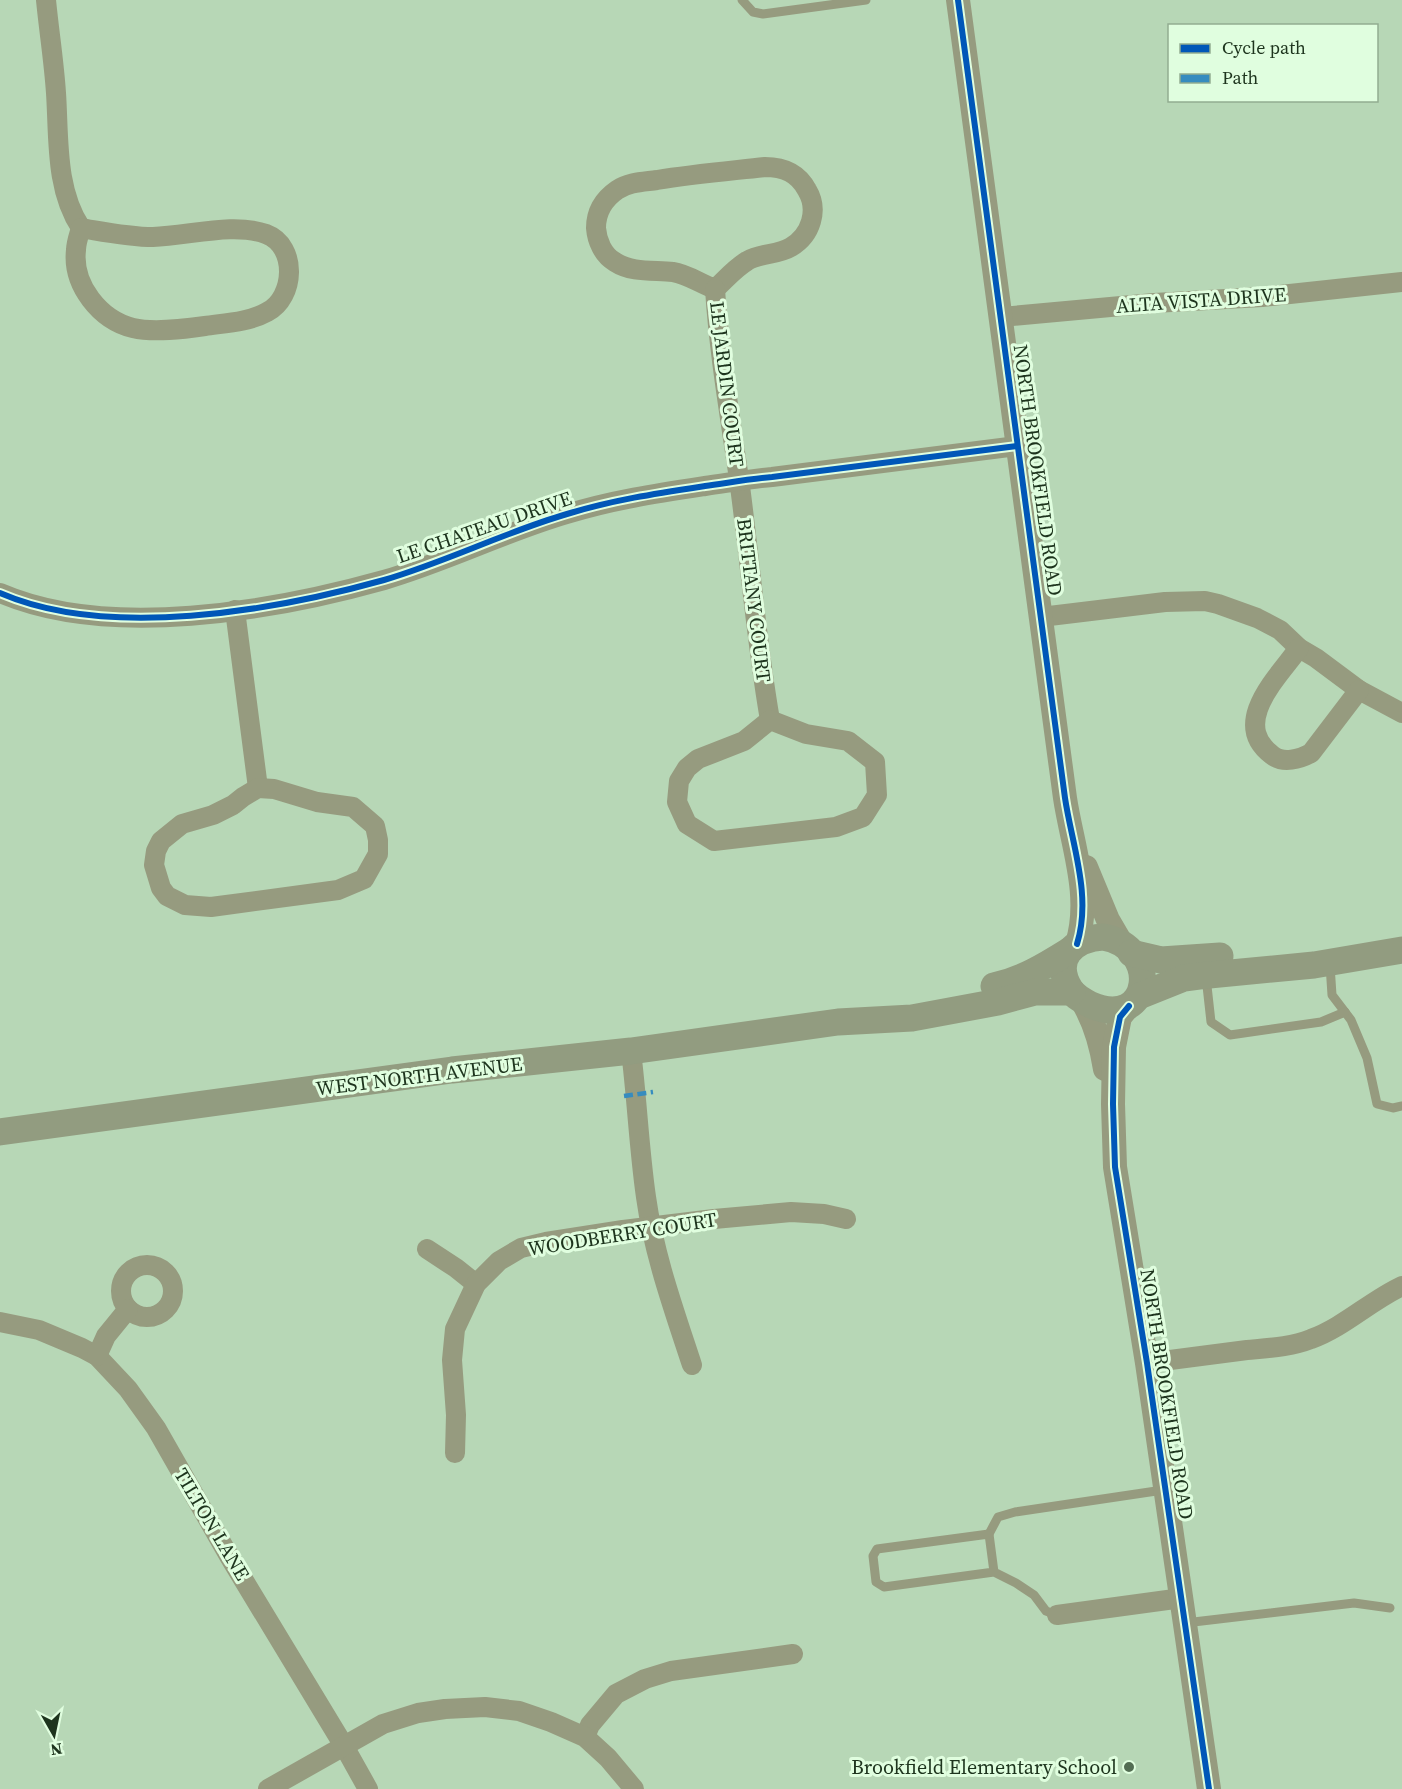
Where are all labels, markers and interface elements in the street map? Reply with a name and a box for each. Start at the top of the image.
legend [1168,24,1378,102]
text: Cycle path [1222,35,1306,60]
text: Path [1222,65,1259,90]
street label: ALTA VISTA DRIVE [1115,280,1287,320]
street label: LE JARDIN COURT [703,300,751,468]
street label: NORTH BROOKFIELD ROAD [1007,343,1069,597]
street label: LE CHATEAU DRIVE [393,484,575,570]
street label: BRITTANY COURT [730,516,778,684]
street label: WEST NORTH AVENUE [314,1049,524,1103]
street label: WOODBERRY COURT [526,1205,718,1263]
street label: NORTH BROOKFIELD ROAD [1133,1267,1201,1521]
street label: TILTON LANE [167,1463,257,1585]
north arrow [24,1705,84,1765]
text: N [49,1738,64,1762]
place label: Brookfield Elementary School [851,1753,1117,1781]
marker: Brookfield Elementary School [1122,1760,1136,1774]

